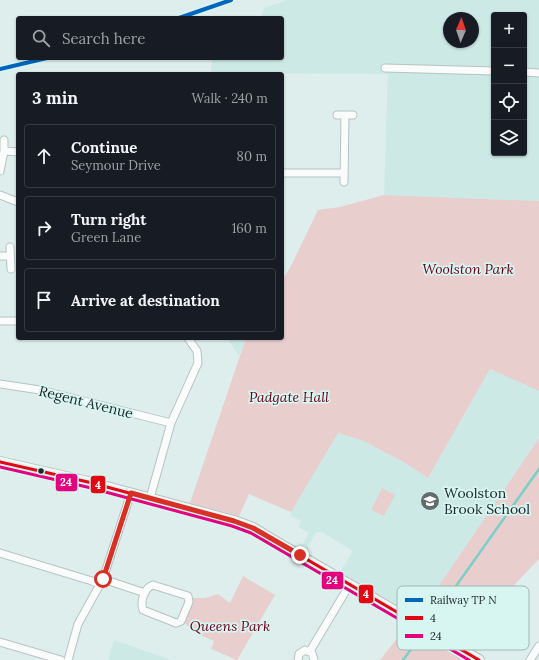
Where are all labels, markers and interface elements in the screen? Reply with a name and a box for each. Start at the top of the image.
north arrow [443,12,479,48]
map controls [491,12,527,156]
button: + [491,12,527,48]
search box [16,16,284,60]
icon: search [30,27,52,49]
text: Search here [62,29,145,48]
button: − [491,48,527,84]
button: locate [491,84,527,120]
text: 3 min [32,87,78,109]
text: Walk · 240 m [191,90,268,107]
button: layers [491,120,527,156]
text: Continue [71,138,137,157]
icon: ahead [33,145,55,167]
text: 80 m [237,148,267,165]
text: Seymour Drive [71,157,161,174]
text: Turn right [71,210,147,229]
icon: right [33,217,55,239]
text: 160 m [232,220,267,237]
text: Green Lane [71,229,141,246]
park label: Woolston Park [422,260,514,278]
icon: arrive [33,289,55,311]
text: Arrive at destination [71,291,220,310]
street label: Regent Avenue [37,382,135,423]
park label: Padgate Hall [249,388,329,406]
unlabelled marker [36,466,46,476]
line badge: 24 [55,473,78,492]
text: 24 [60,475,72,489]
line badge: 4 [90,475,106,494]
text: 4 [95,478,101,492]
place label: Woolston Brook School [444,484,530,518]
school or university icon: Woolston Brook School [419,490,441,512]
route end [291,546,309,564]
route start [94,570,112,588]
line badge: 24 [321,571,344,590]
text: 24 [326,573,338,587]
line badge: 4 [358,584,374,604]
legend [397,586,529,650]
text: 4 [363,587,369,601]
text: Railway TP N [430,593,497,607]
text: 4 [430,611,436,625]
park label: Queens Park [190,617,270,635]
text: 24 [430,629,442,643]

